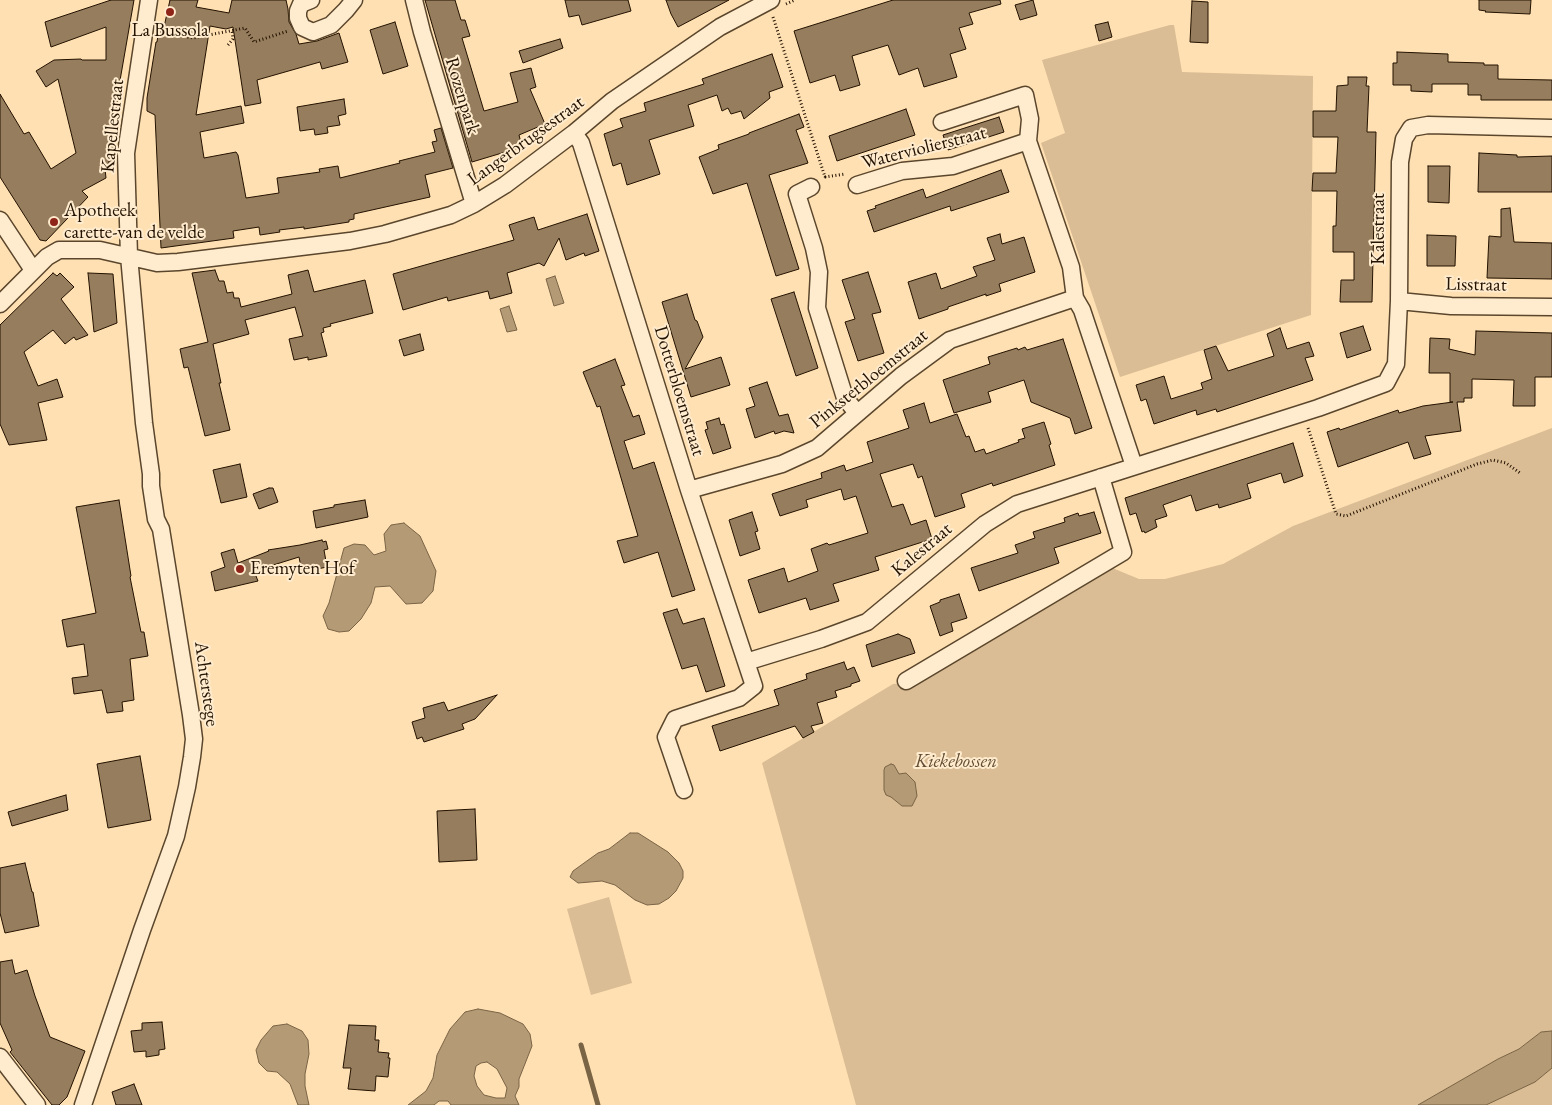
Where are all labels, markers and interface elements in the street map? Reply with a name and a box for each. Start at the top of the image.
marker: La Bussola [164,6,176,18]
place label: La Bussola [131,20,209,42]
street label: Rozenpark [439,55,485,137]
street label: Kapellestraat [97,78,129,174]
street label: Langerbrugsestraat [463,91,589,191]
street label: Waterviolierstraat [859,122,989,174]
street label: Kalestraat [1368,193,1390,265]
place label: Apotheek carette-van de velde [64,200,204,244]
marker: Apotheek carette-van de velde [48,216,60,228]
street label: Lisstraat [1445,273,1507,297]
street label: Dotterbloemstraat [648,323,710,459]
street label: Pinksterbloemstraat [805,324,933,434]
street label: Kalestraat [887,518,957,582]
place label: Eremyten Hof [250,558,355,580]
marker: Eremyten Hof [234,563,246,575]
street label: Achterstege [189,640,223,728]
park label: Kiekebossen [915,751,997,773]

